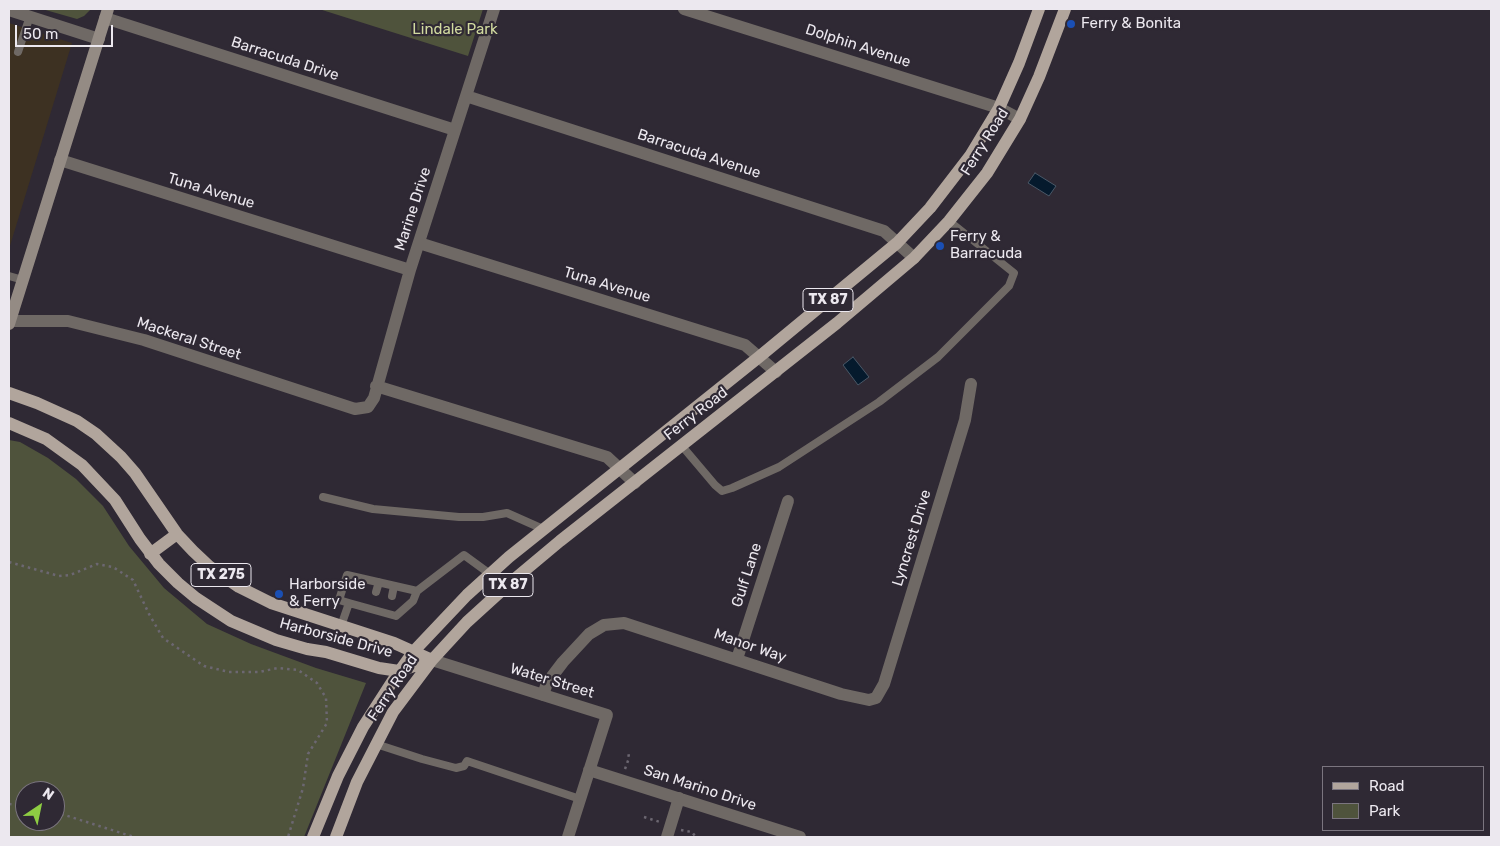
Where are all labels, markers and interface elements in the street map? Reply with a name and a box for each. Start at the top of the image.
scale bar [18,15,115,47]
place label: Ferry & Bonita [1081,15,1181,33]
marker: Ferry & Bonita [1065,18,1077,30]
park label: Lindale Park [412,21,498,39]
street label: Dolphin Avenue [803,21,913,71]
text: 50 m [23,25,58,43]
street label: Barracuda Drive [229,33,341,85]
street label: Ferry Road [957,105,1013,179]
street label: Barracuda Avenue [635,126,763,182]
street label: Marine Drive [391,165,435,253]
street label: Tuna Avenue [165,169,257,213]
place label: Ferry & Barracuda [950,228,1022,263]
marker: Ferry & Barracuda [934,240,946,252]
street label: Tuna Avenue [561,263,653,307]
road number: TX 87 [803,288,853,312]
street label: Mackeral Street [134,314,244,364]
street label: Ferry Road [661,384,731,444]
street label: Lyncrest Drive [889,488,935,588]
street label: Gulf Lane [728,541,766,609]
road number: TX 275 [191,564,251,586]
road number: TX 87 [483,574,533,596]
place label: Harborside & Ferry [289,576,366,611]
marker: Harborside & Ferry [273,588,285,600]
street label: Harborside Drive [278,614,394,662]
street label: Manor Way [711,625,789,667]
street label: Ferry Road [364,652,422,724]
street label: Water Street [508,660,596,702]
street label: San Marino Drive [641,761,759,815]
legend [1322,766,1485,831]
text: Road [1369,777,1405,795]
north arrow [15,781,65,831]
text: N [39,784,57,804]
text: Park [1369,802,1400,820]

